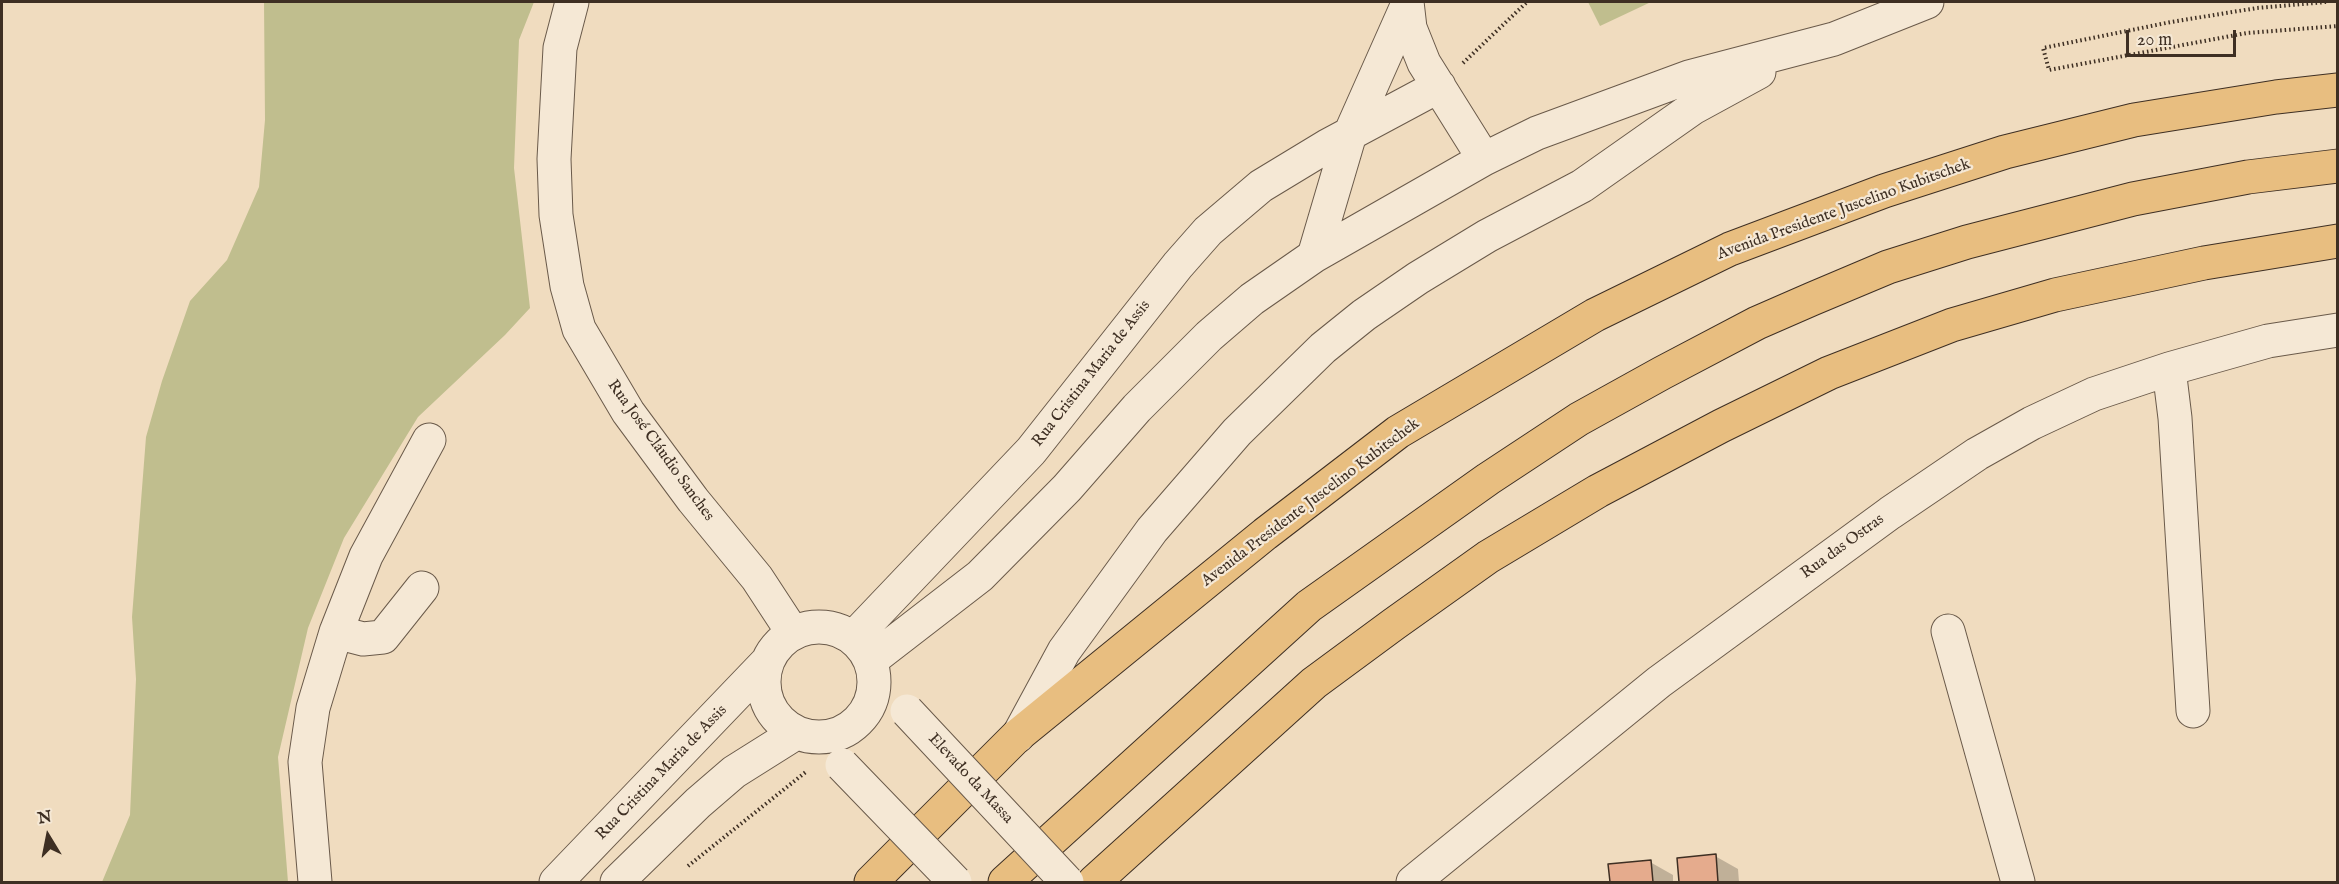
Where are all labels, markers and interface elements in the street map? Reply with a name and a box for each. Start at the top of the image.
scale bar [2129,18,2238,56]
text: 20 m [2137,29,2172,52]
street label: Avenida Presidente Juscelino Kubitschek [1715,155,1973,265]
street label: Rua Cristina Maria de Assis [1029,297,1155,451]
street label: Rua José Cláudio Sanches [602,377,718,525]
street label: Avenida Presidente Juscelino Kubitschek [1198,415,1424,591]
street label: Rua das Ostras [1798,510,1888,584]
street label: Rua Cristina Maria de Assis [592,701,732,845]
street label: Elevado da Massa [923,730,1017,828]
north arrow [18,806,78,866]
text: N [36,807,53,829]

